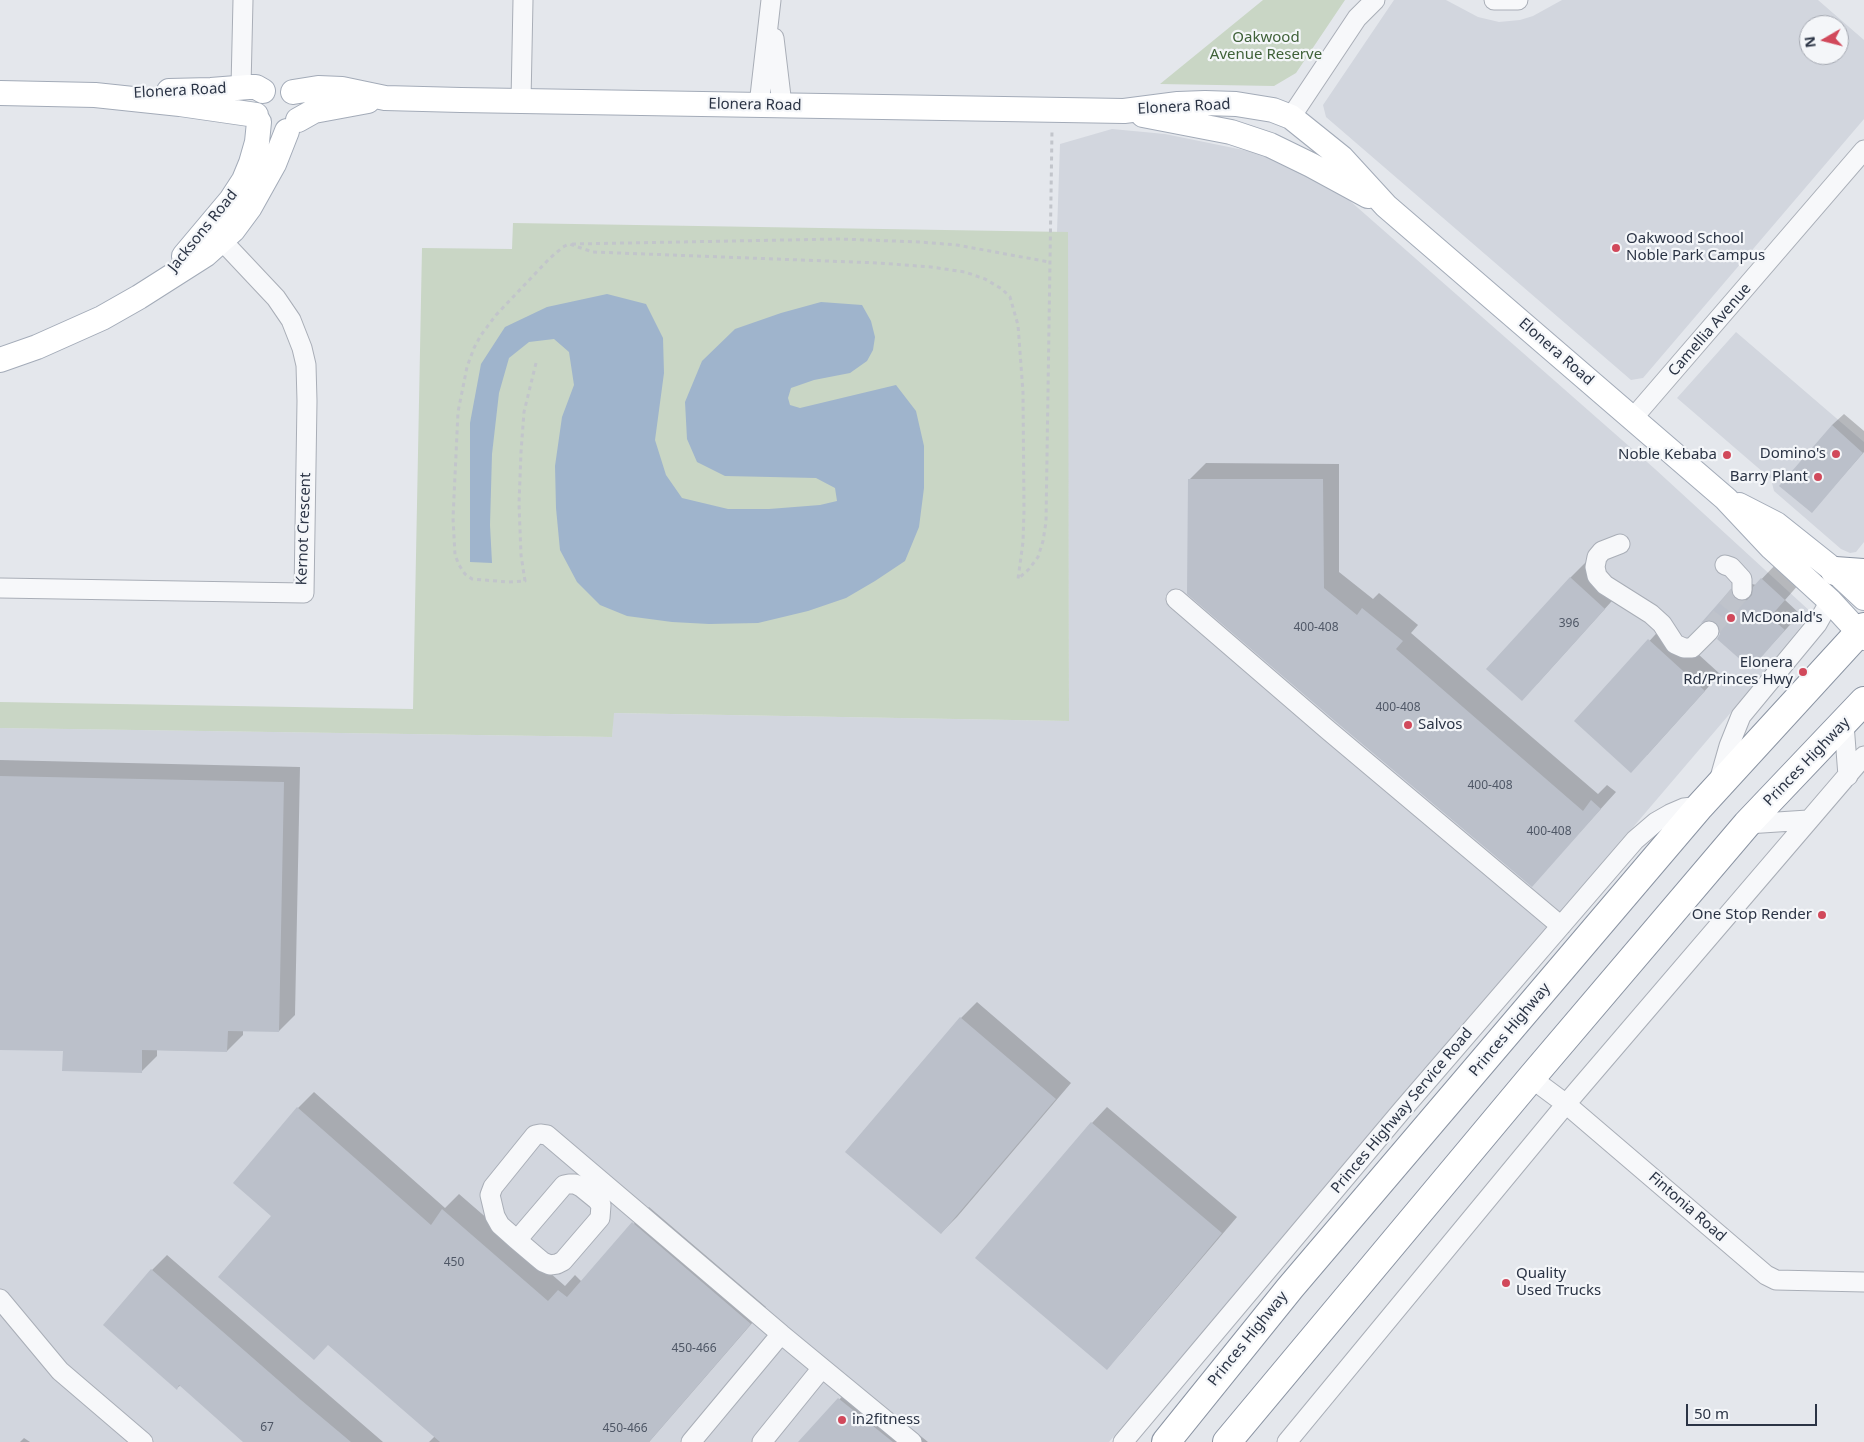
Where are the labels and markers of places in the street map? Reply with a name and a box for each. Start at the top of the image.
place label: Oakwood School Noble Park Campus [1626,230,1765,265]
marker: Oakwood School Noble Park Campus [1610,242,1622,254]
place label: Domino's [1760,445,1826,463]
place label: Noble Kebaba [1618,446,1717,464]
marker: Domino's [1830,448,1842,460]
marker: Noble Kebaba [1721,449,1733,461]
place label: Barry Plant [1730,468,1808,486]
marker: Barry Plant [1812,471,1824,483]
place label: McDonald's [1741,609,1823,627]
marker: McDonald's [1725,612,1737,624]
place label: Elonera Rd/Princes Hwy [1683,654,1793,689]
marker: Elonera Rd/Princes Hwy [1797,666,1809,678]
place label: Salvos [1418,716,1462,734]
marker: Salvos [1402,719,1414,731]
place label: One Stop Render [1692,906,1812,924]
marker: One Stop Render [1816,909,1828,921]
place label: Quality Used Trucks [1516,1265,1601,1300]
marker: Quality Used Trucks [1500,1277,1512,1289]
place label: in2fitness [852,1411,920,1429]
marker: in2fitness [836,1414,848,1426]

